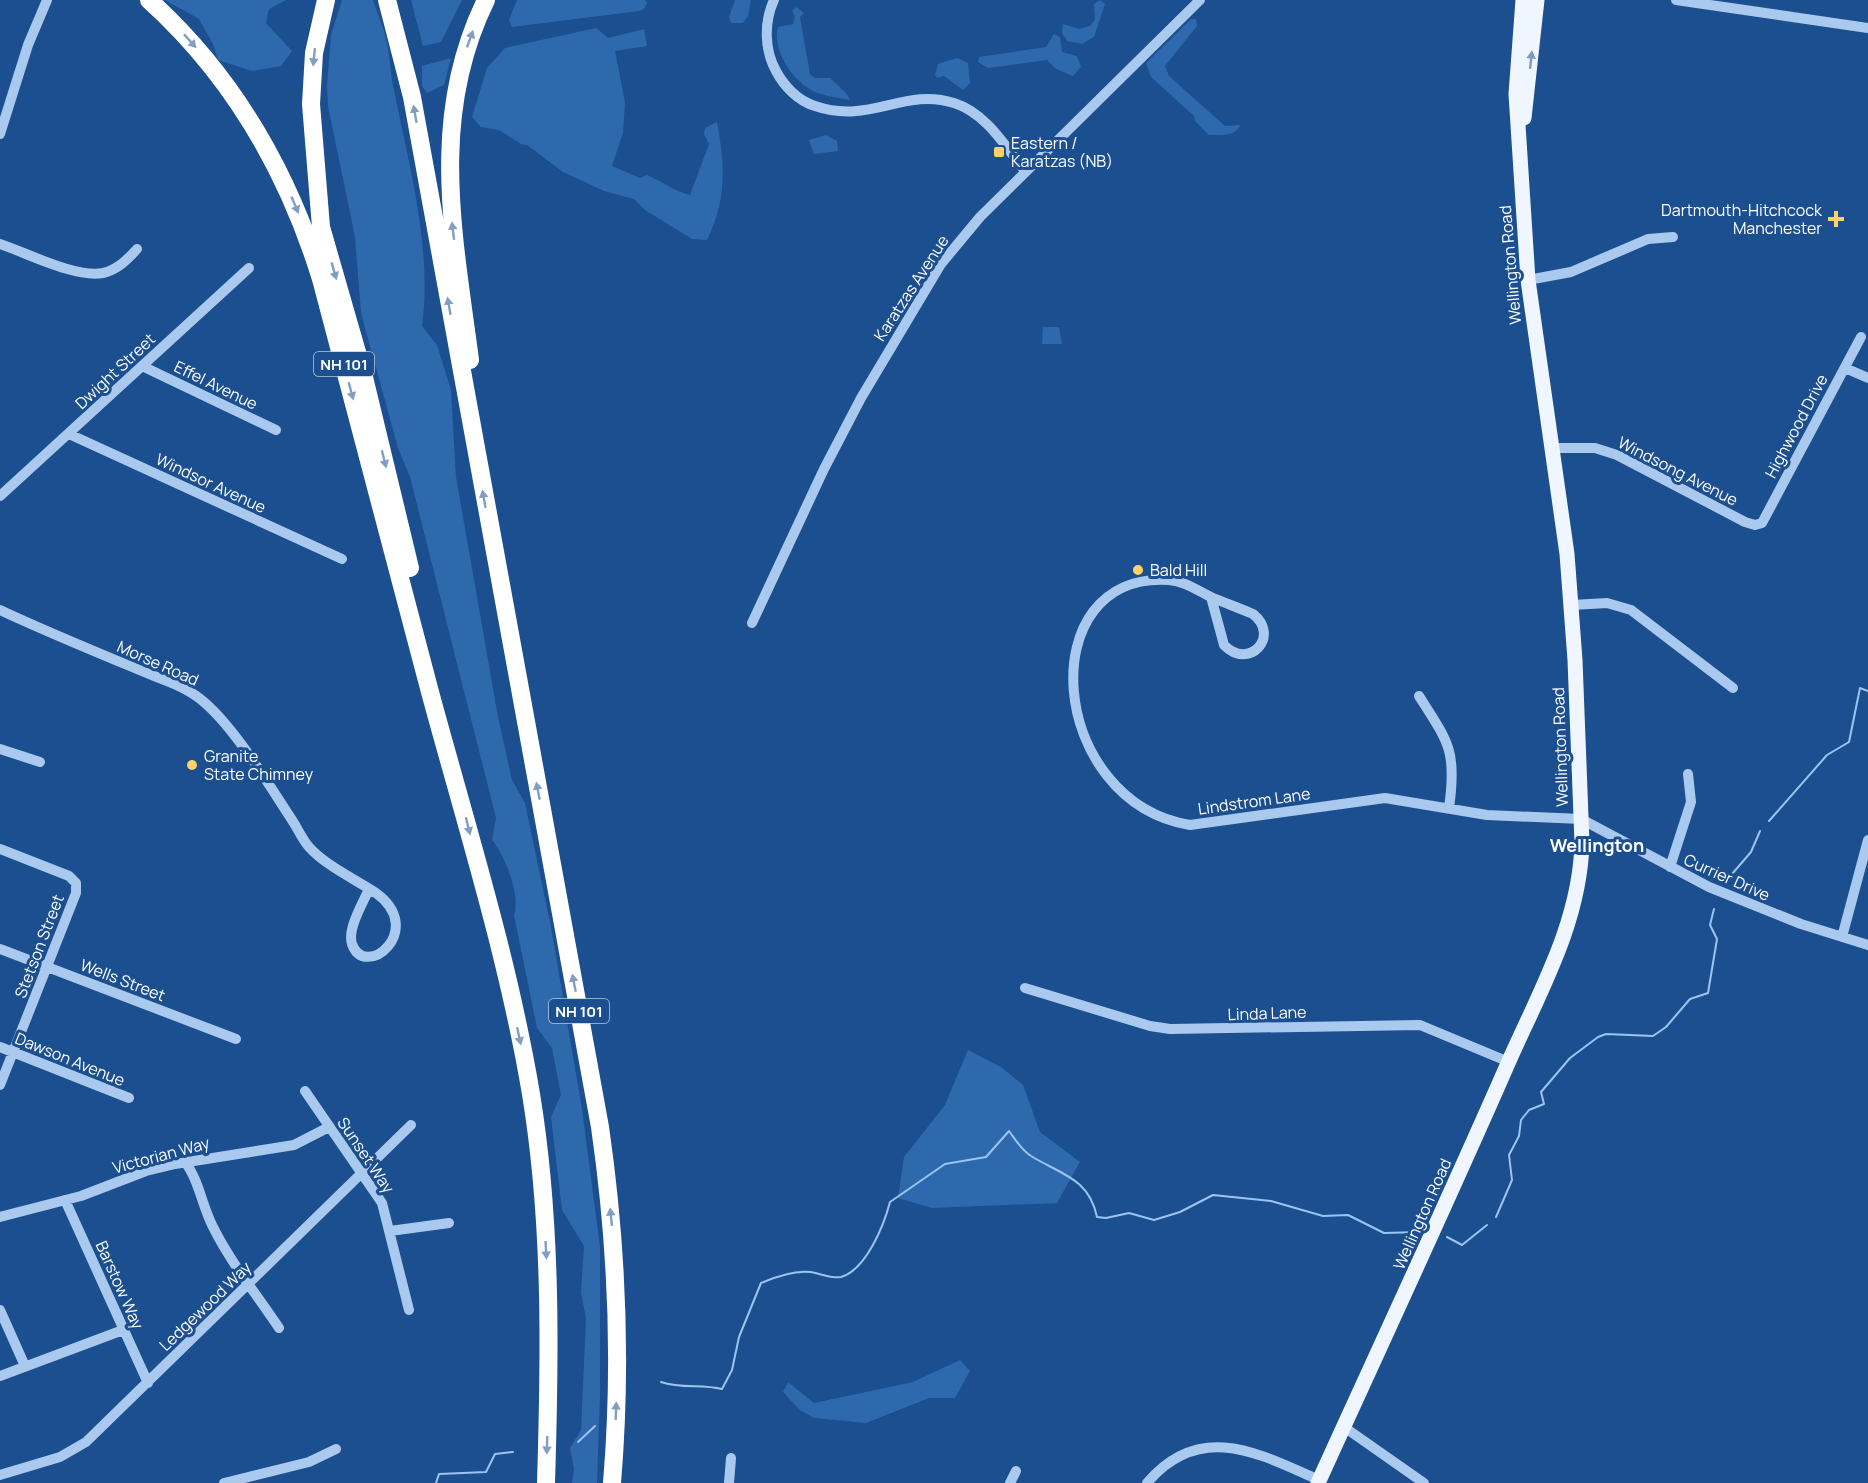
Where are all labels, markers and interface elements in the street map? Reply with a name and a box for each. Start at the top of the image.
one-way arrow [465,29,475,47]
one-way arrow [183,33,196,48]
one-way arrow [309,48,319,67]
one-way arrow [1526,50,1535,69]
one-way arrow [410,105,419,124]
place label: Eastern / Karatzas (NB) [1011,132,1113,172]
marker: Eastern / Karatzas (NB) [992,145,1006,159]
one-way arrow [290,196,300,214]
place label: Dartmouth-Hitchcock Manchester [1661,199,1823,239]
street label: Wellington Road [1494,204,1526,326]
marker: Dartmouth-Hitchcock Manchester [1827,210,1845,228]
one-way arrow [448,221,458,240]
street label: Karatzas Avenue [868,231,954,345]
one-way arrow [329,262,339,280]
one-way arrow [444,297,453,316]
street label: Dwight Street [70,328,160,414]
road number: NH 101 [314,352,374,376]
street label: Effel Avenue [171,355,261,415]
street label: Highwood Drive [1759,370,1833,482]
one-way arrow [347,382,357,400]
street label: Windsong Avenue [1614,431,1742,511]
street label: Windsor Avenue [152,448,270,518]
one-way arrow [379,450,389,468]
one-way arrow [479,489,488,508]
place label: Bald Hill [1150,559,1207,581]
marker: Bald Hill [1131,563,1145,577]
street label: Morse Road [114,635,202,691]
street label: Wellington Road [1547,687,1573,807]
place label: Granite State Chimney [204,745,314,785]
marker: Granite State Chimney [185,758,199,772]
one-way arrow [533,781,542,800]
street label: Lindstrom Lane [1196,782,1312,820]
one-way arrow [463,817,473,835]
district label: Wellington [1550,833,1644,857]
street label: Currier Drive [1681,848,1773,906]
street label: Stetson Street [9,891,69,1001]
street label: Wells Street [77,954,169,1006]
one-way arrow [569,973,578,992]
road number: NH 101 [549,999,609,1023]
street label: Linda Lane [1227,1001,1307,1025]
one-way arrow [515,1026,524,1045]
street label: Dawson Avenue [12,1027,128,1091]
street label: Sunset Way [332,1113,400,1198]
street label: Victorian Way [110,1131,213,1179]
street label: Wellington Road [1388,1155,1456,1273]
one-way arrow [606,1207,616,1226]
street label: Barstow Way [91,1237,149,1333]
one-way arrow [542,1240,551,1259]
street label: Ledgewood Way [154,1256,256,1356]
one-way arrow [611,1402,621,1421]
one-way arrow [542,1435,552,1454]

